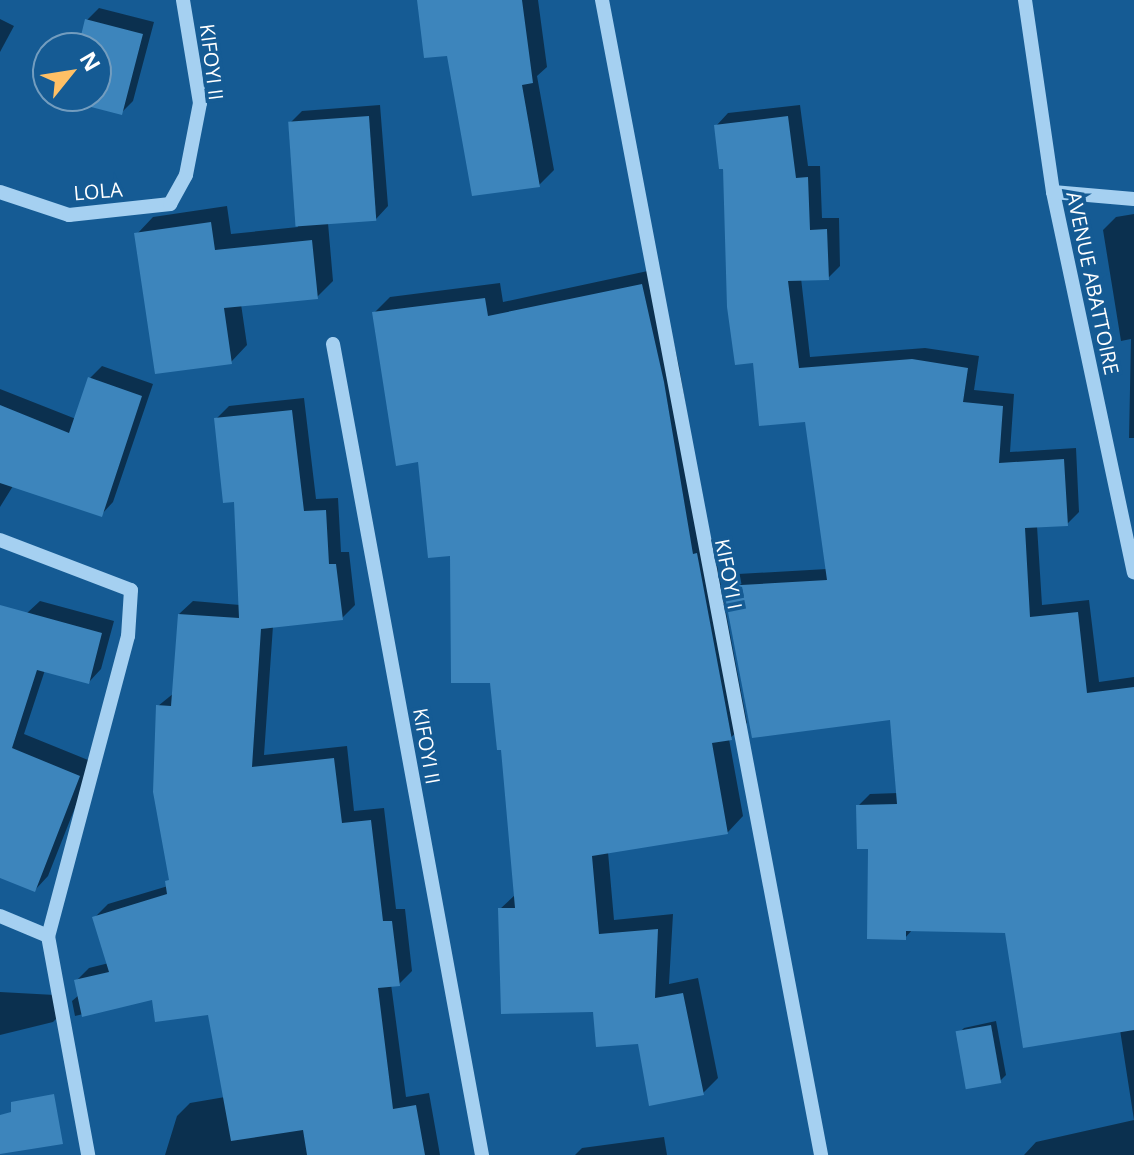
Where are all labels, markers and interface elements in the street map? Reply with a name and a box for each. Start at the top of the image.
street label: KIFOYI II [195,22,229,102]
north arrow [32,32,112,112]
text: N [74,46,109,76]
street label: LOLA [73,177,123,205]
street label: AVENUE ABATTOIRE [1062,189,1124,377]
street label: KIFOYI I [710,537,748,611]
street label: KIFOYI II [409,706,445,786]

